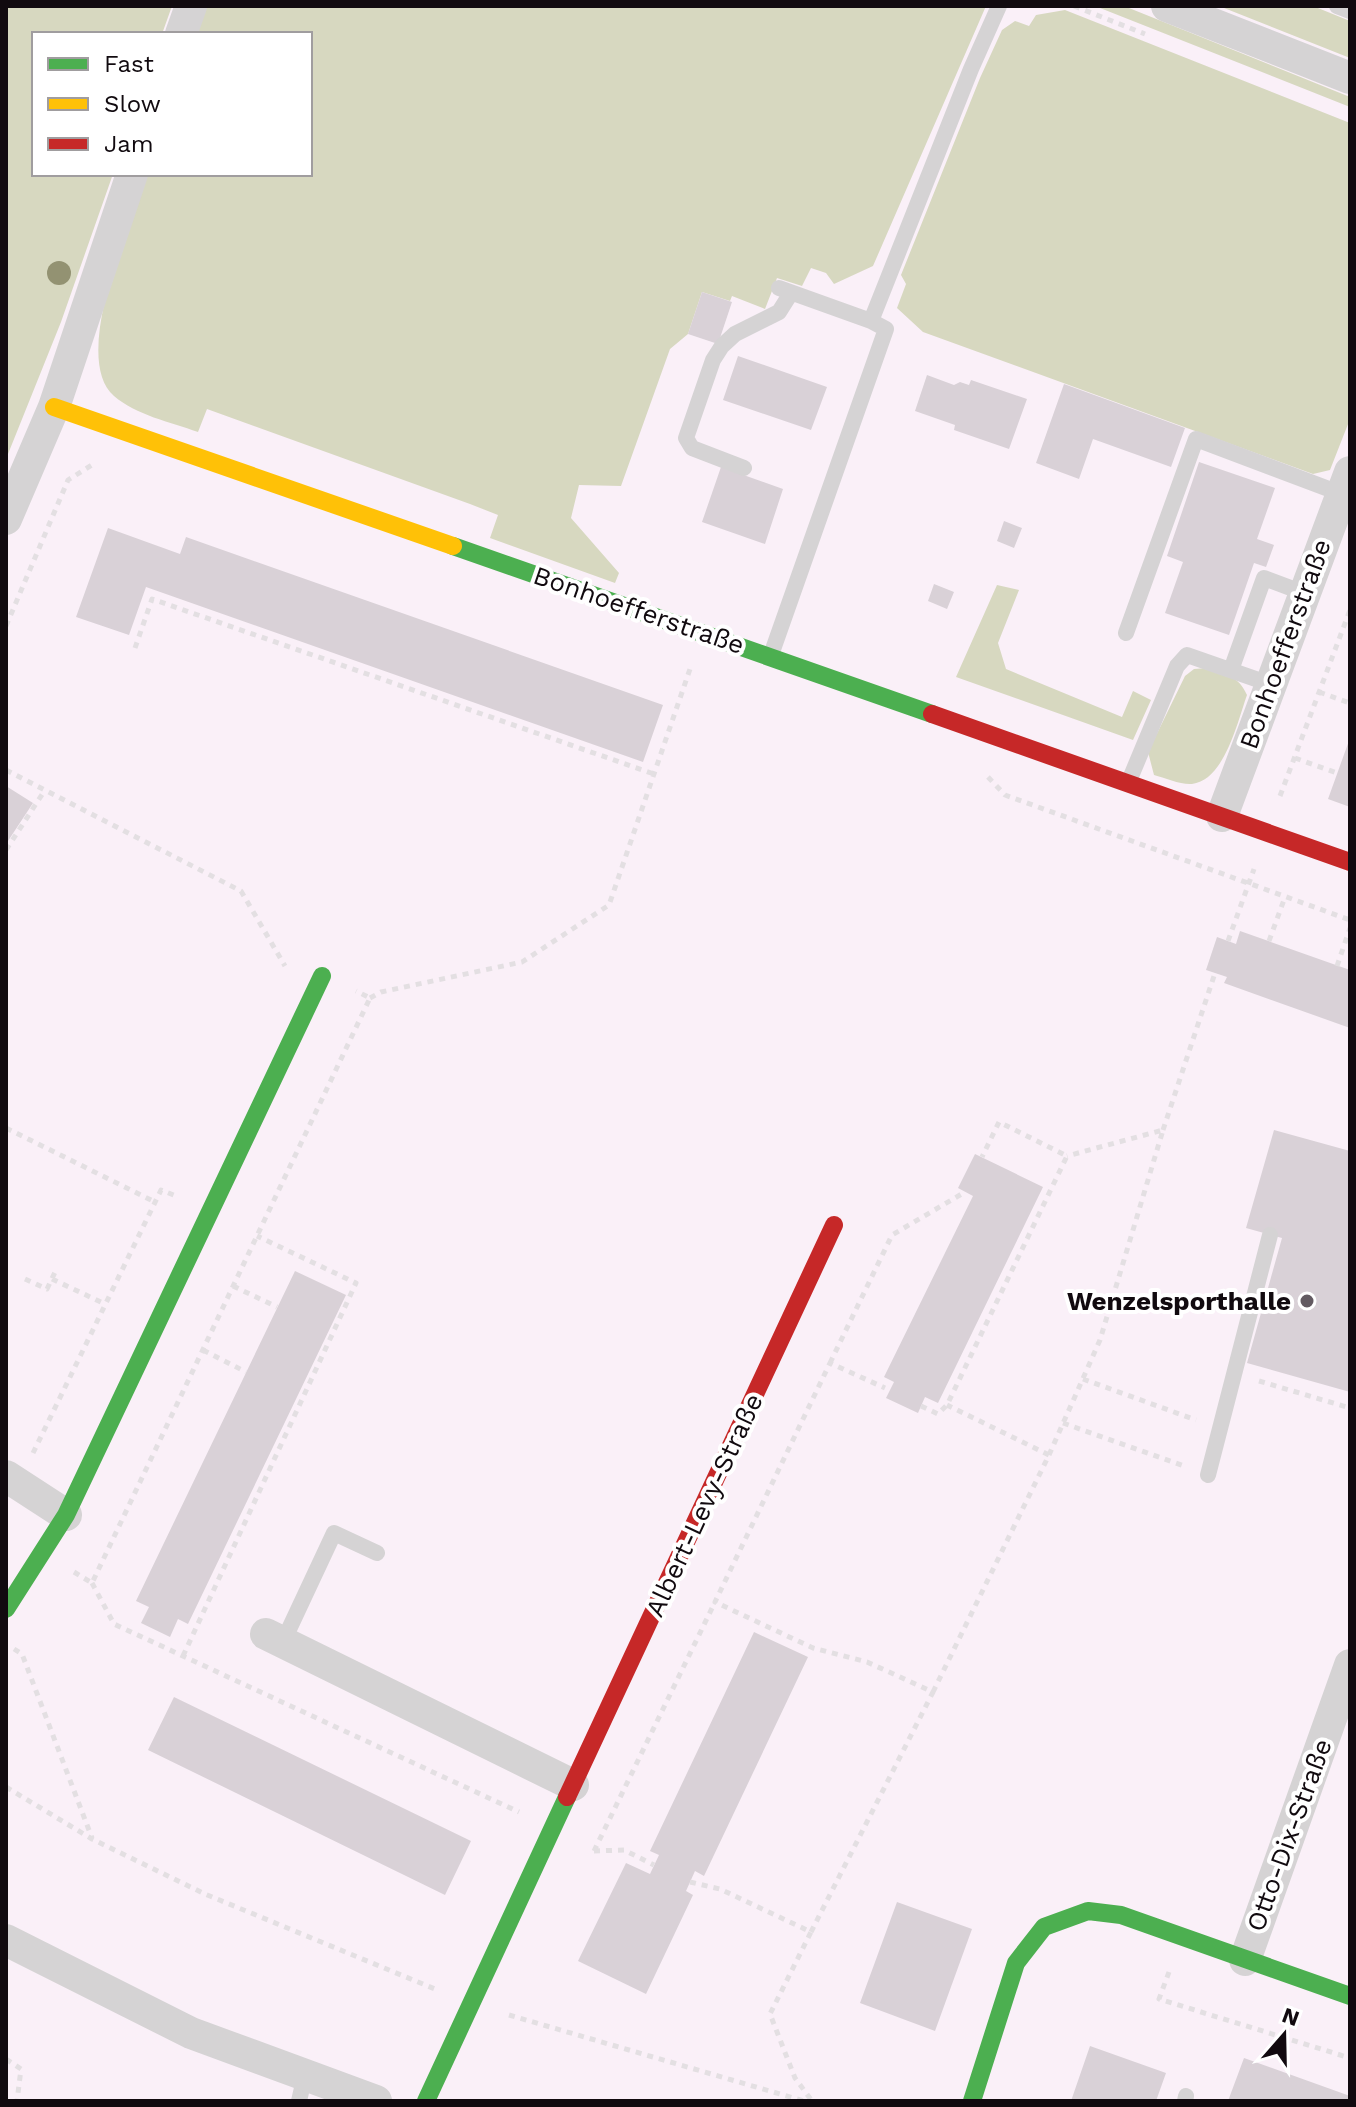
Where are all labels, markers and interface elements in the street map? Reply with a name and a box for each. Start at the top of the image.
legend [32,32,312,176]
text: Fast [104,50,154,78]
text: Slow [104,90,161,118]
text: Jam [104,130,154,158]
street label: Bonhoefferstraße [1233,535,1337,753]
street label: Bonhoefferstraße [530,560,748,660]
place label: Wenzelsporthalle [1067,1286,1291,1316]
marker: Wenzelsporthalle [1298,1292,1316,1310]
street label: Albert-Levy-Straße [639,1389,769,1621]
street label: Otto-Dix-Straße [1240,1735,1338,1935]
north arrow [1244,1995,1324,2075]
text: N [1279,2002,1303,2031]

